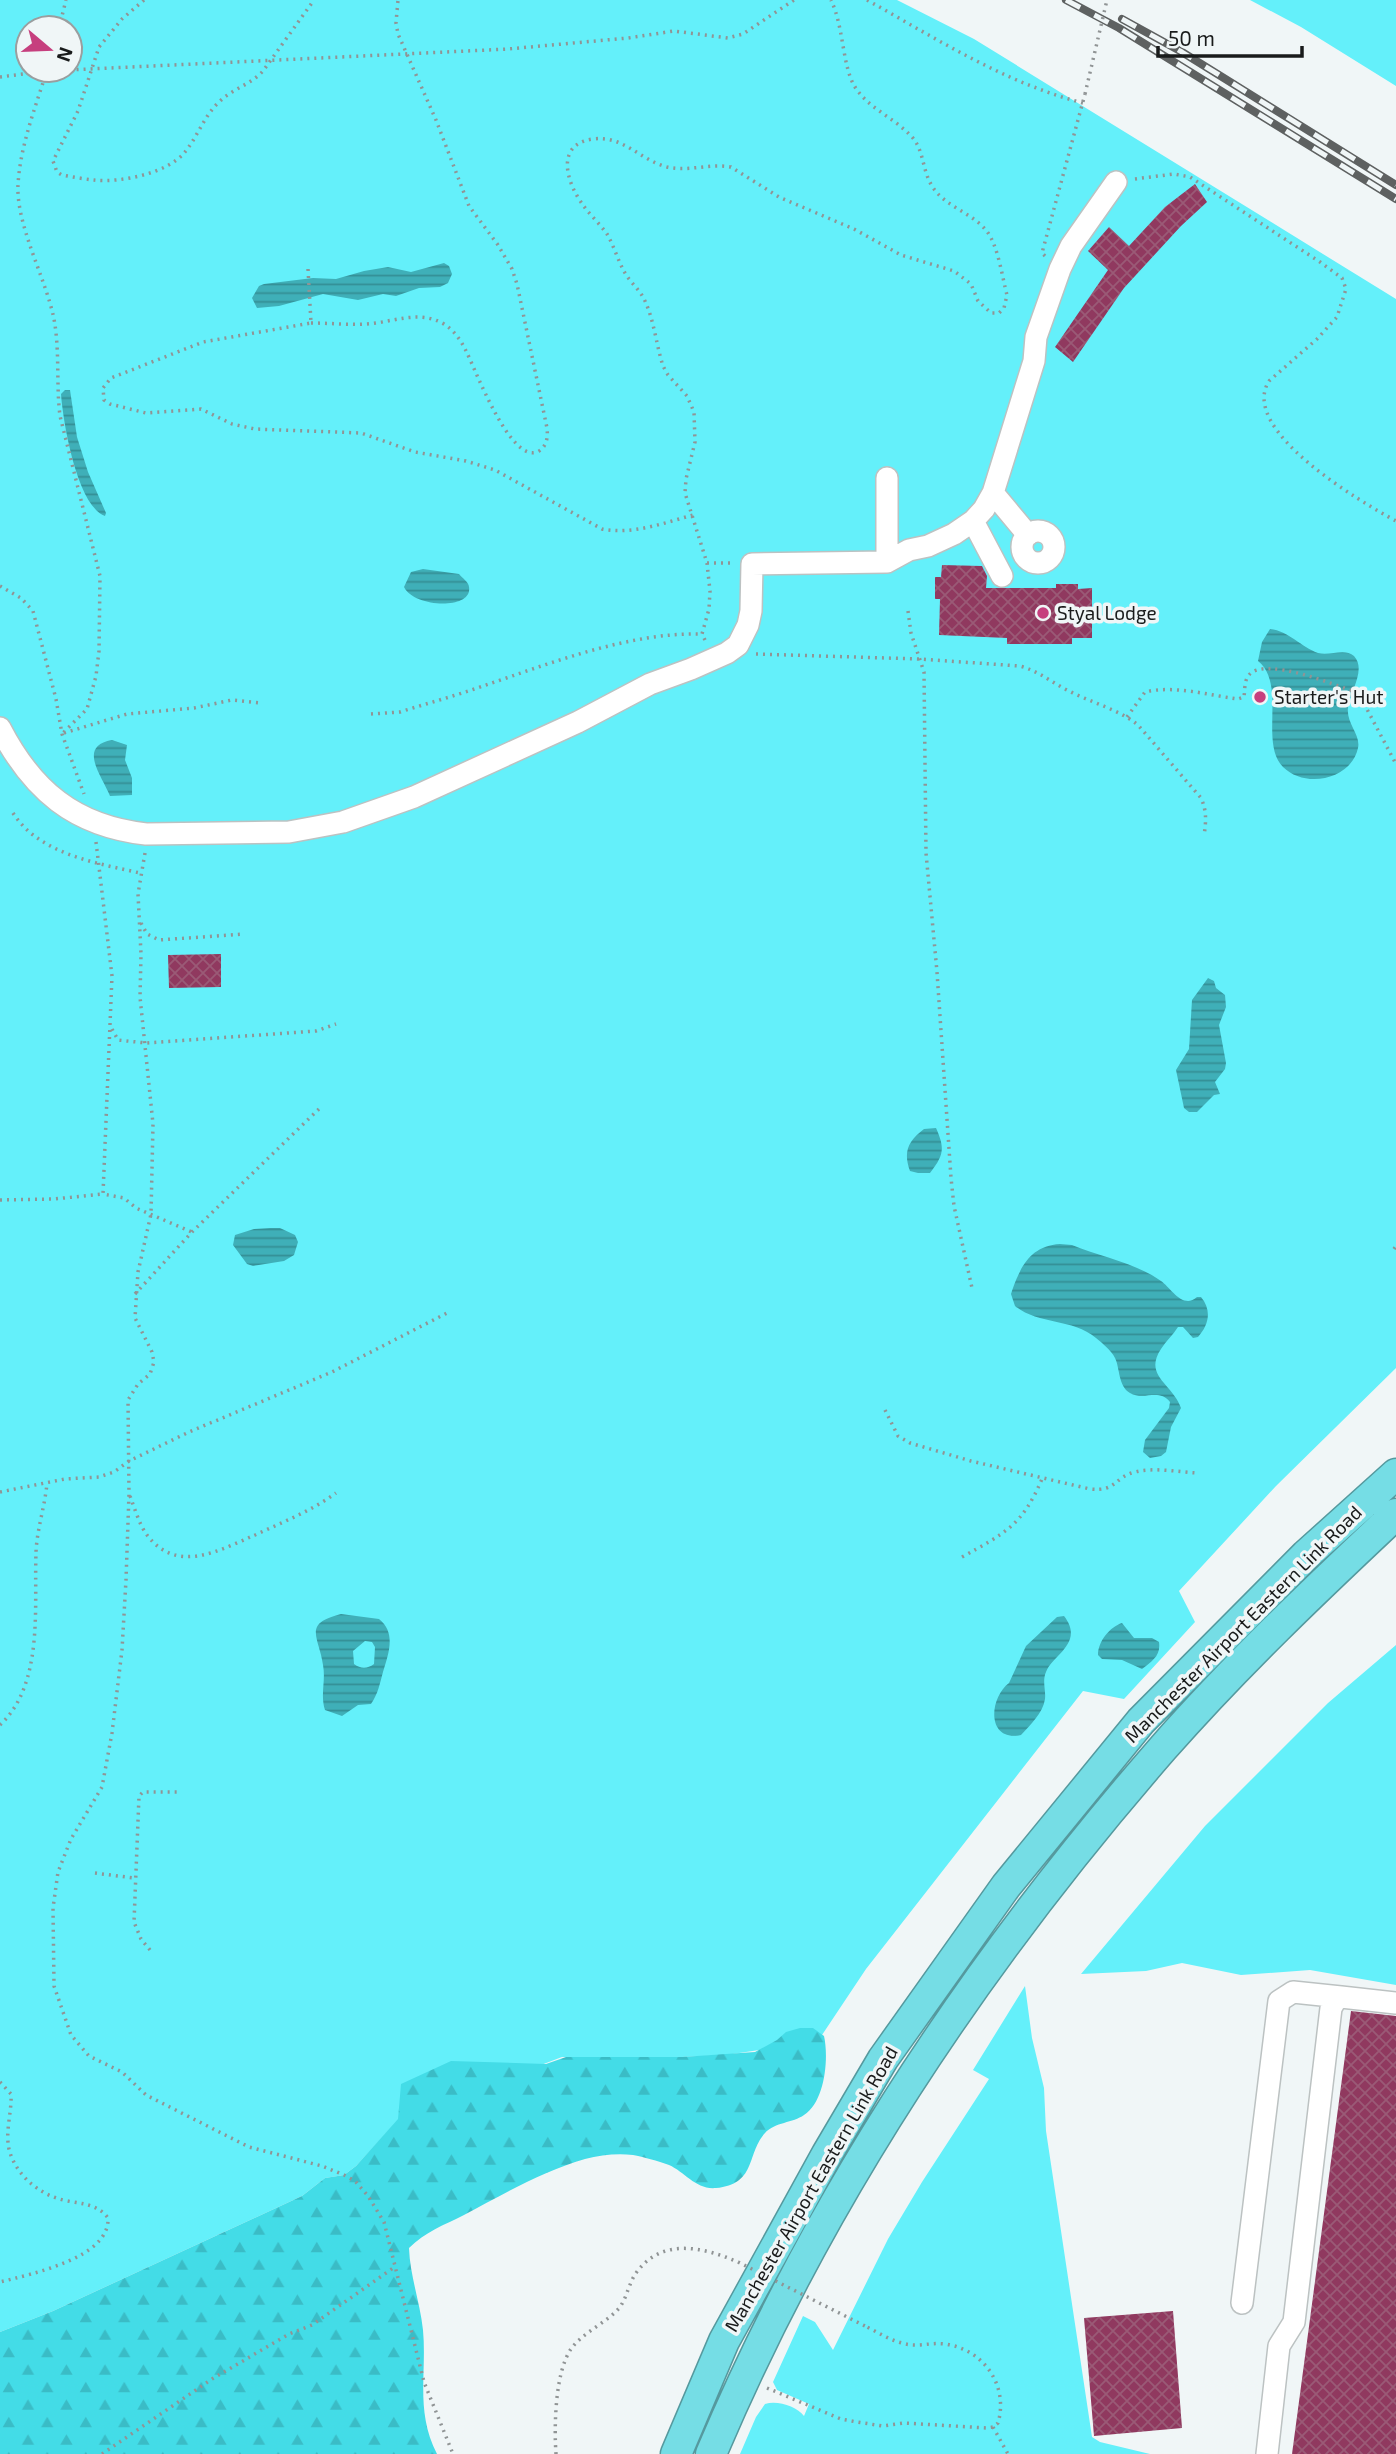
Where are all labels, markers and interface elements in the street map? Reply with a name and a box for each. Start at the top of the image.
north arrow [14,14,84,84]
scale bar [1158,14,1302,58]
text: 50 m [1168,25,1215,50]
text: N [52,44,79,65]
place label: Styal Lodge [1057,601,1157,624]
marker: Styal Lodge [1035,605,1051,621]
place label: Starter's Hut [1274,685,1384,708]
marker: Starter's Hut [1252,689,1268,705]
street label: Manchester Airport Eastern Link Road [1119,1500,1366,1747]
street label: Manchester Airport Eastern Link Road [719,2042,902,2336]

